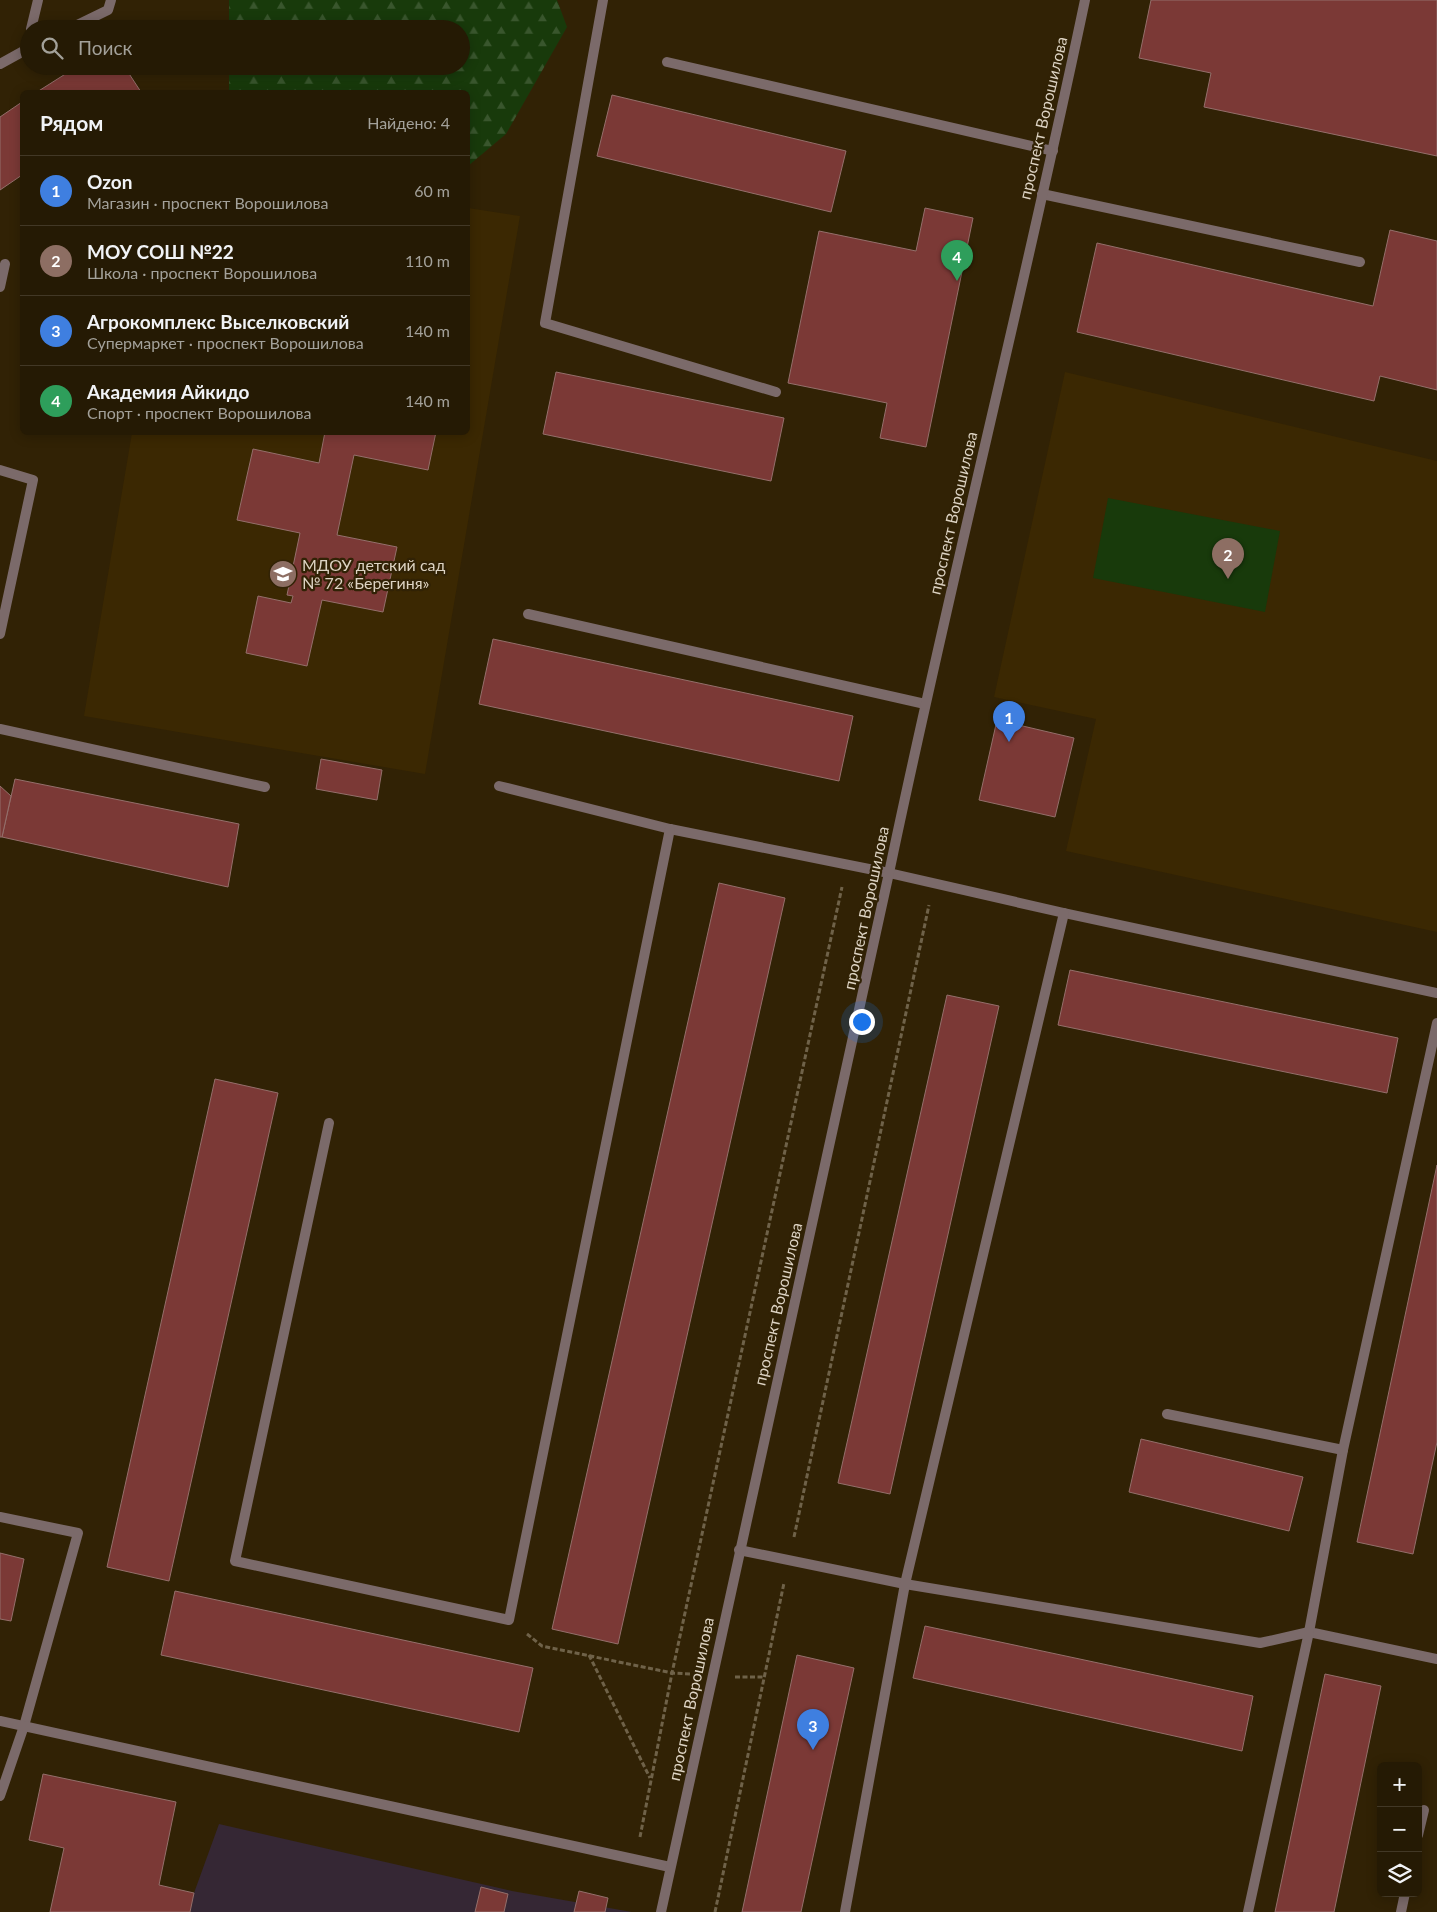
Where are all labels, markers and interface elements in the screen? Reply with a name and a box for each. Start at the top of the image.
search box [20,20,470,75]
icon: search [38,34,66,62]
street label: проспект Ворошилова [1015,35,1071,201]
text: Поиск [78,36,132,59]
text: Рядом [40,110,103,135]
text: Найдено: 4 [367,113,450,132]
text: Ozon [87,170,132,193]
text: 1 [51,181,61,200]
text: 60 m [414,181,450,200]
text: Магазин · проспект Ворошилова [87,193,328,212]
text: МОУ СОШ №22 [87,240,234,263]
pin: 4 [941,240,973,281]
text: 2 [51,251,61,270]
text: 110 m [405,251,450,270]
text: Школа · проспект Ворошилова [87,263,317,282]
text: Агрокомплекс Выселковский [87,310,349,333]
text: 3 [51,321,61,340]
text: 140 m [405,321,450,340]
text: Супермаркет · проспект Ворошилова [87,333,364,352]
text: Академия Айкидо [87,380,249,403]
text: 4 [51,391,61,410]
text: 140 m [405,391,450,410]
text: Спорт · проспект Ворошилова [87,403,312,422]
street label: проспект Ворошилова [925,430,981,596]
pin: 2 [1212,538,1244,579]
place label: МДОУ детский сад № 72 «Берегиня» [302,555,445,592]
school or university icon: МДОУ детский сад № 72 «Берегиня» [268,559,298,589]
pin: 1 [993,701,1025,742]
street label: проспект Ворошилова [839,824,892,991]
your location [849,1009,875,1035]
street label: проспект Ворошилова [750,1221,806,1387]
street label: проспект Ворошилова [664,1615,717,1782]
pin: 3 [797,1709,829,1750]
map controls [1377,1762,1422,1897]
button: + [1377,1762,1422,1807]
button: − [1377,1807,1422,1852]
button: layers [1377,1852,1422,1897]

